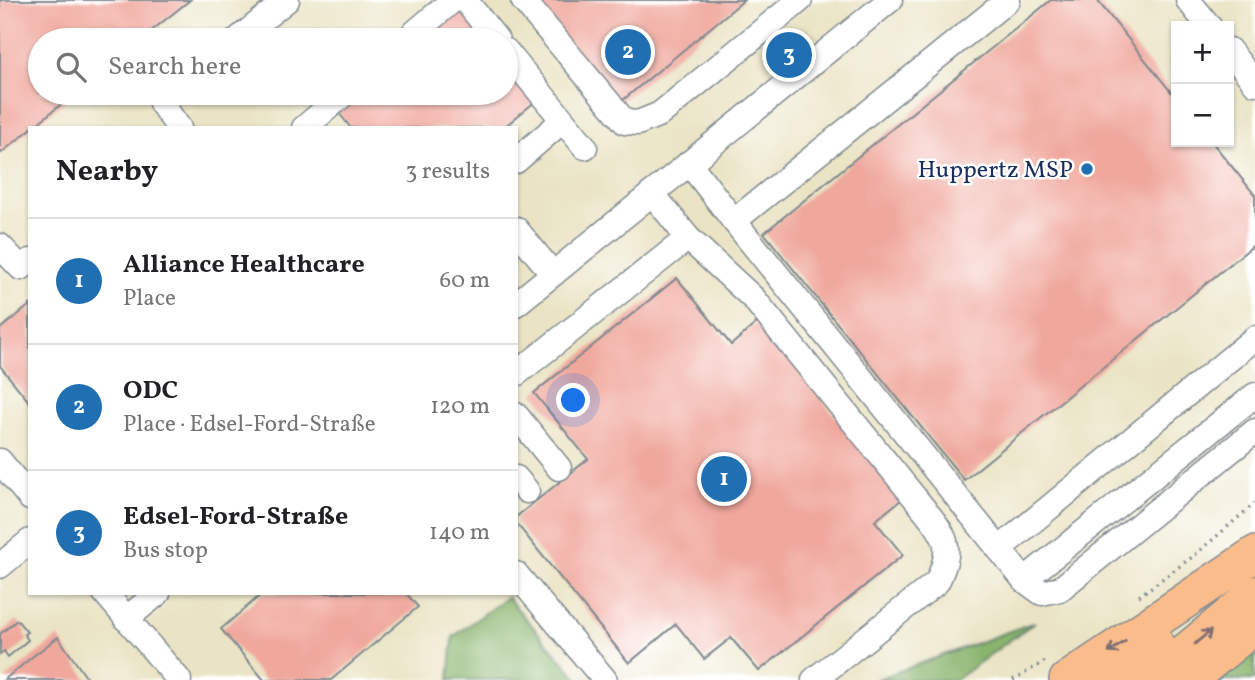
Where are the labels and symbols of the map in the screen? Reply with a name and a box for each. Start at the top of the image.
pin: 2 [605,26,651,78]
pin: 3 [766,29,812,81]
place label: Huppertz MSP [918,154,1073,188]
marker: Huppertz MSP [1079,161,1095,177]
your location [556,383,590,417]
pin: 1 [701,453,747,505]
one-way arrow [1194,629,1212,645]
one-way arrow [1108,640,1127,654]

